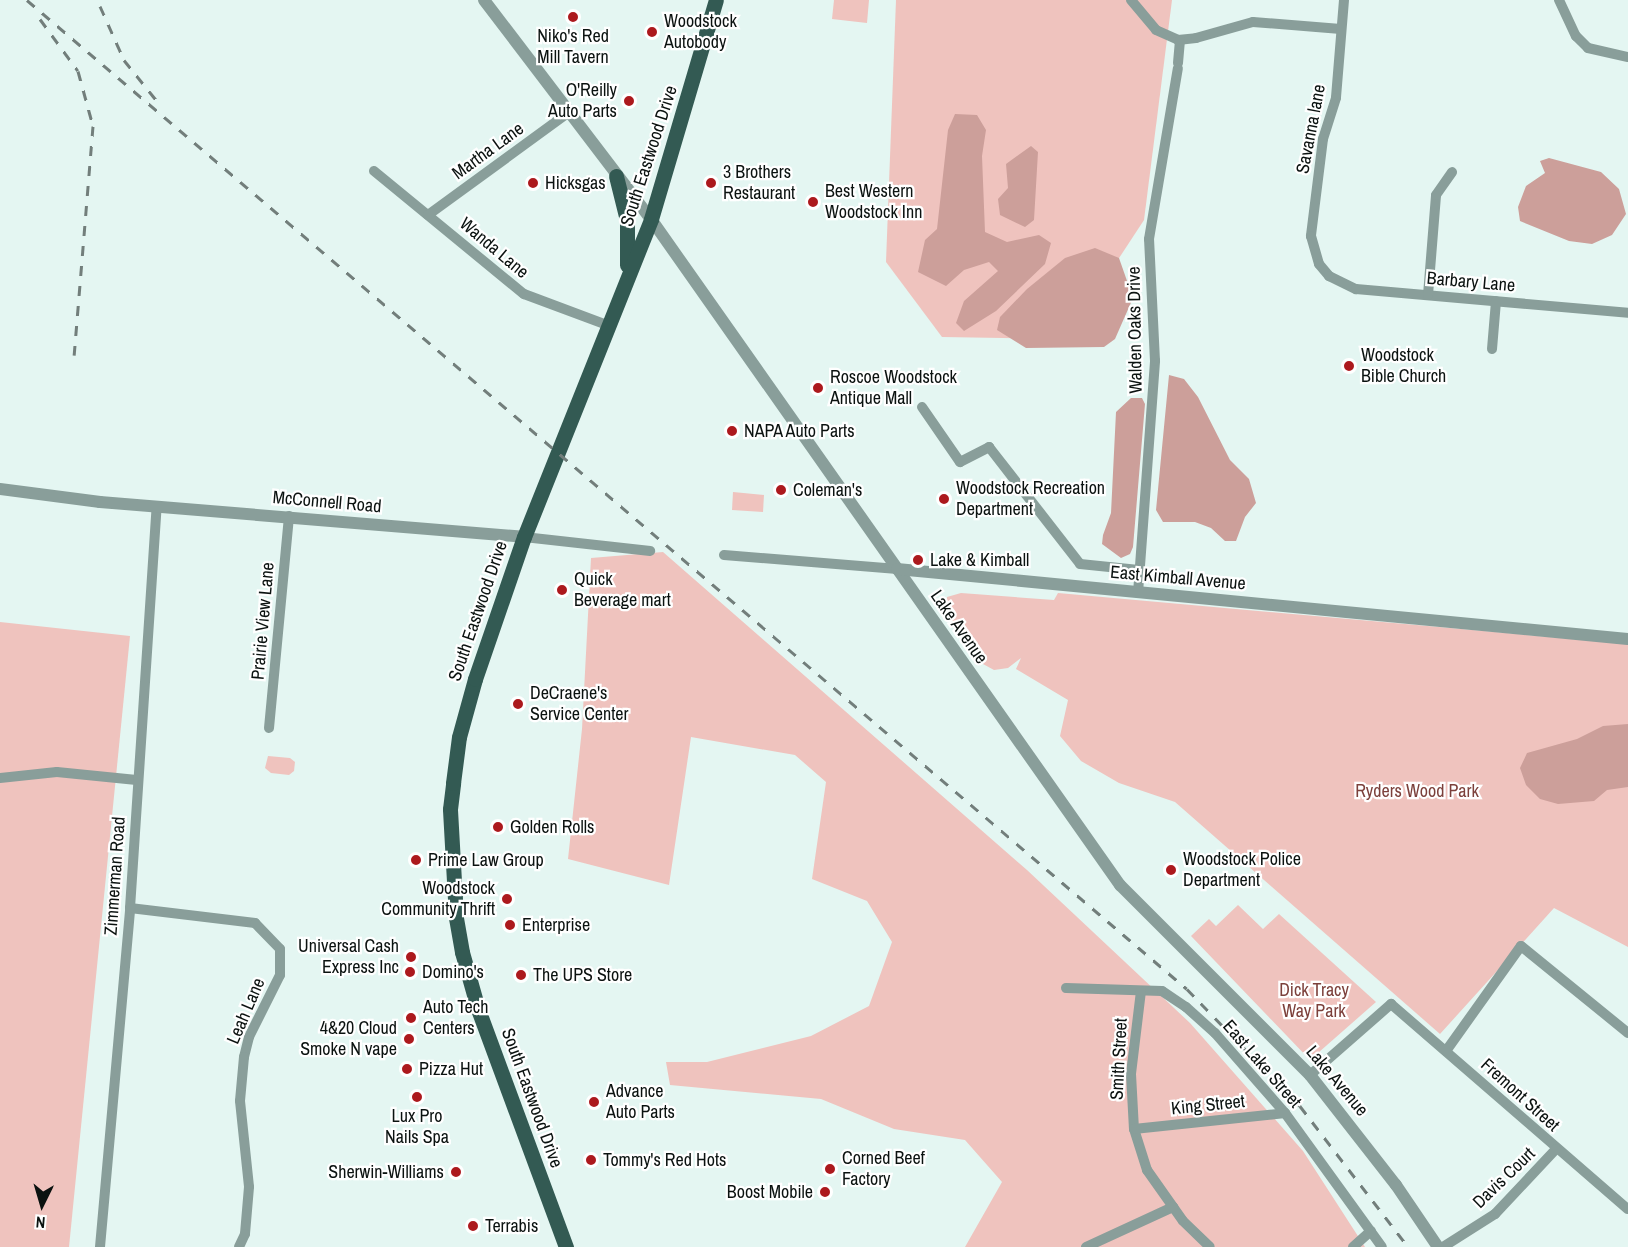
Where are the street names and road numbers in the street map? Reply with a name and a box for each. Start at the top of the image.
street label: South Eastwood Drive [616,83,682,229]
street label: Savanna lane [1292,83,1330,175]
street label: Martha Lane [448,118,528,184]
street label: Wanda Lane [455,213,533,283]
street label: Walden Oaks Drive [1123,266,1147,394]
street label: Barbary Lane [1426,267,1516,297]
street label: McConnell Road [272,486,382,518]
street label: South Eastwood Drive [444,538,512,684]
street label: Prairie View Lane [247,561,279,681]
street label: East Kimball Avenue [1109,561,1247,595]
street label: Lake Avenue [926,586,992,668]
street label: Zimmerman Road [100,816,130,936]
street label: Leah Lane [222,975,270,1047]
street label: East Lake Street [1218,1016,1306,1112]
street label: Smith Street [1106,1017,1132,1101]
street label: South Eastwood Drive [497,1025,567,1171]
street label: Lake Avenue [1301,1041,1373,1121]
street label: Fremont Street [1476,1054,1564,1136]
street label: King Street [1170,1090,1246,1120]
street label: Davis Court [1468,1143,1540,1213]

